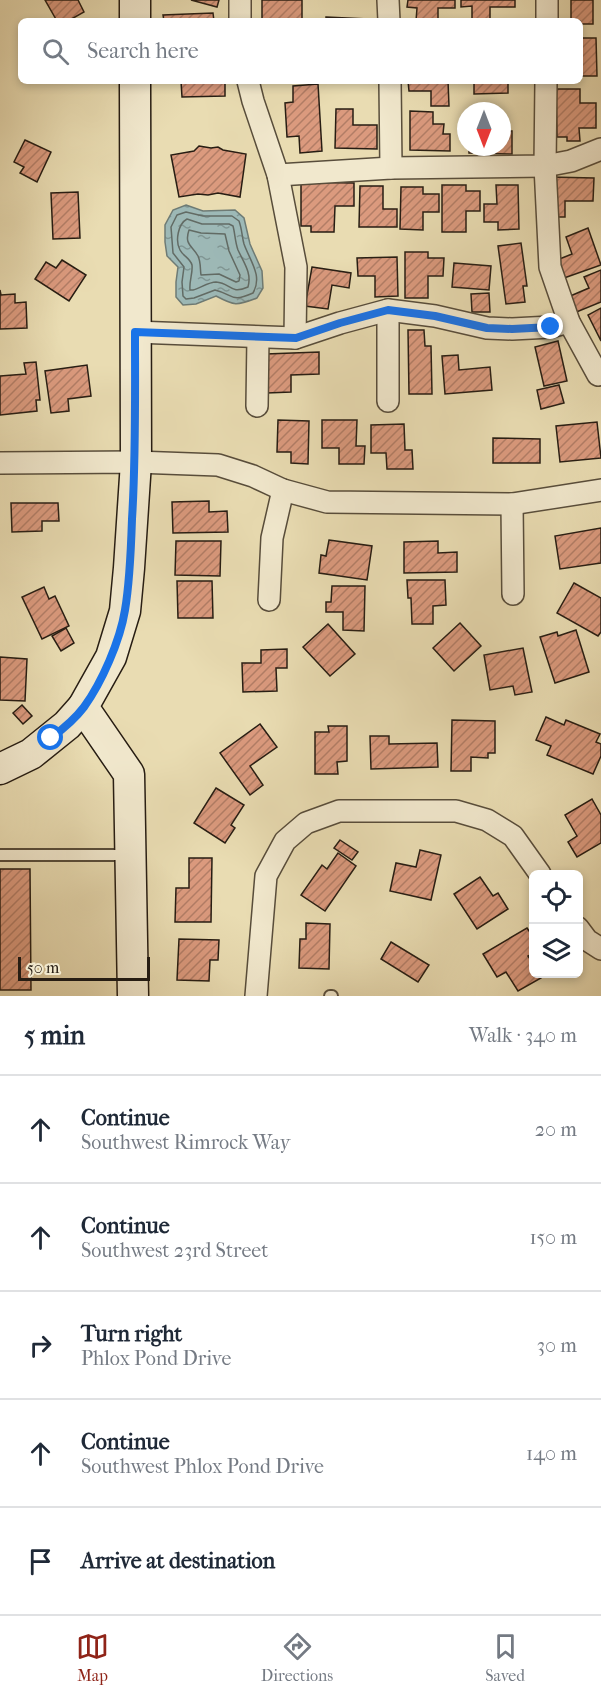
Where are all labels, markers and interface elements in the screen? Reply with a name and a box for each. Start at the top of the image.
search box [18,18,583,84]
icon: search [39,35,72,68]
text: Search here [87,38,199,64]
north arrow [457,102,511,156]
route end [537,313,563,339]
route start [37,724,63,750]
map controls [529,870,583,978]
button: locate [529,870,583,924]
button: layers [529,924,583,978]
scale bar [18,954,150,982]
text: 50 m [27,958,59,977]
text: 5 min [24,1020,85,1051]
text: Walk · 340 m [469,1024,577,1047]
text: Continue [81,1105,170,1131]
icon: ahead [24,1113,57,1146]
text: 20 m [535,1118,577,1141]
text: Southwest Rimrock Way [81,1131,290,1154]
text: Continue [81,1213,170,1239]
icon: ahead [24,1221,57,1254]
text: 150 m [529,1226,577,1249]
text: Southwest 23rd Street [81,1239,268,1262]
text: Turn right [81,1321,182,1347]
icon: right [24,1329,57,1362]
text: 30 m [537,1334,577,1357]
text: Phlox Pond Drive [81,1347,231,1370]
text: Continue [81,1429,170,1455]
icon: ahead [24,1437,57,1470]
text: 140 m [526,1442,577,1465]
text: Southwest Phlox Pond Drive [81,1455,324,1478]
icon: arrive [24,1545,57,1578]
text: Arrive at destination [81,1548,275,1574]
tab: Map [76,1630,109,1685]
tab: Directions [261,1630,333,1685]
tab: Saved [485,1630,525,1685]

